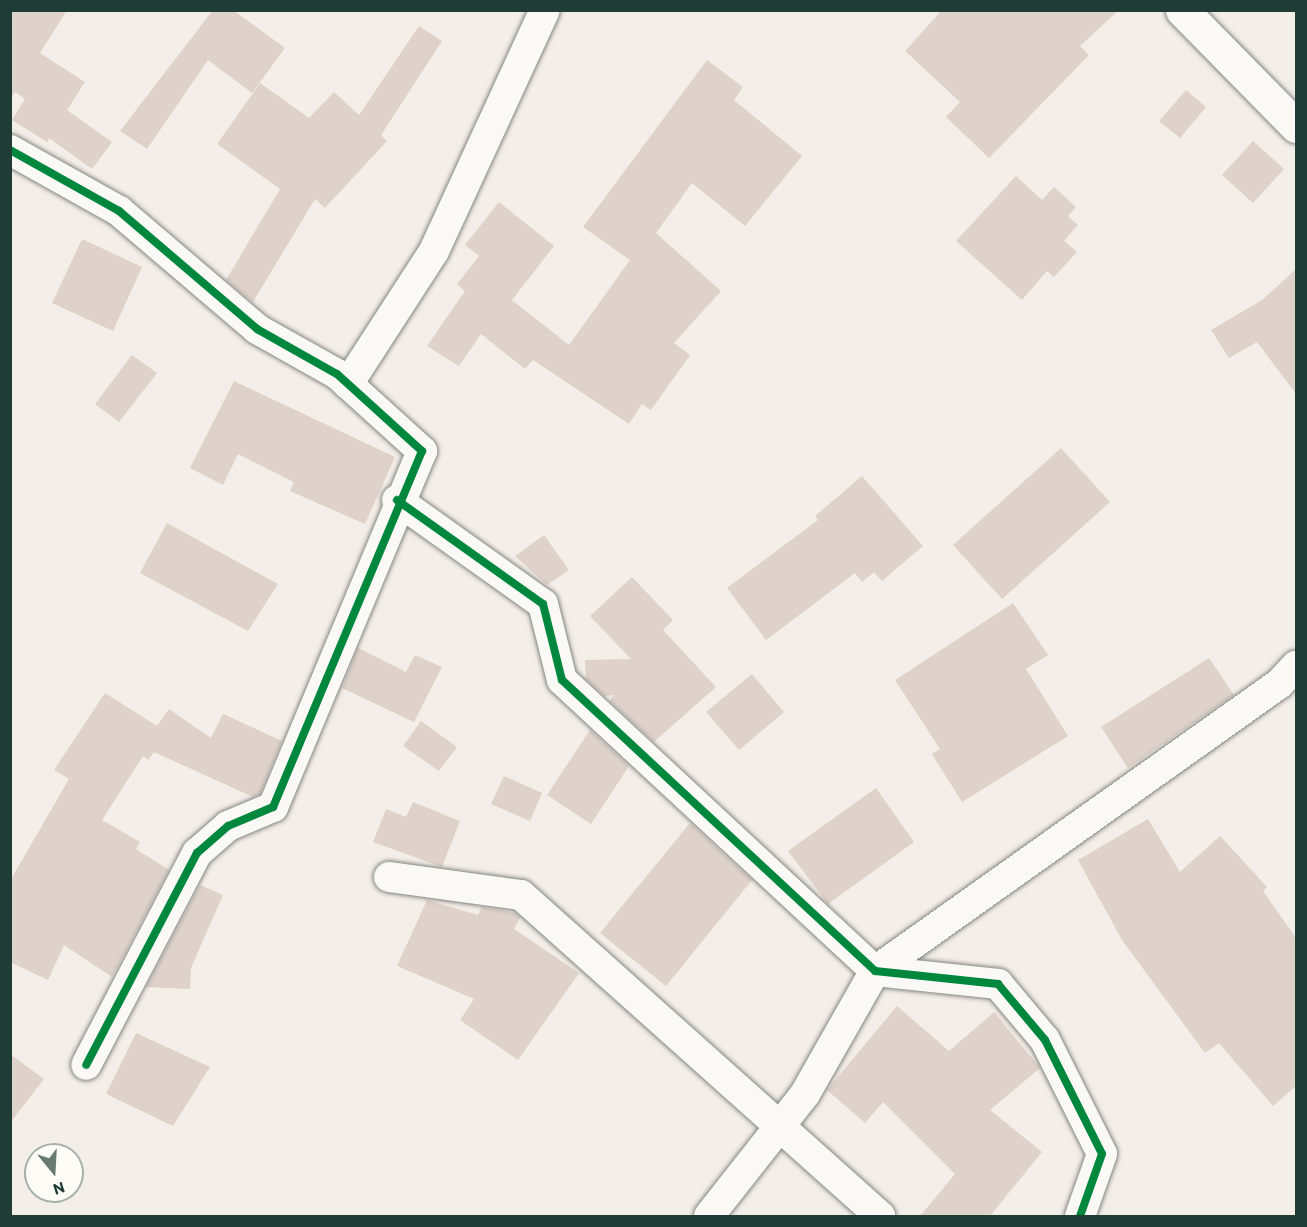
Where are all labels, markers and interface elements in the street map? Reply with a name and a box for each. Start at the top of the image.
north arrow [24,1143,84,1203]
text: N [51,1178,67,1199]

